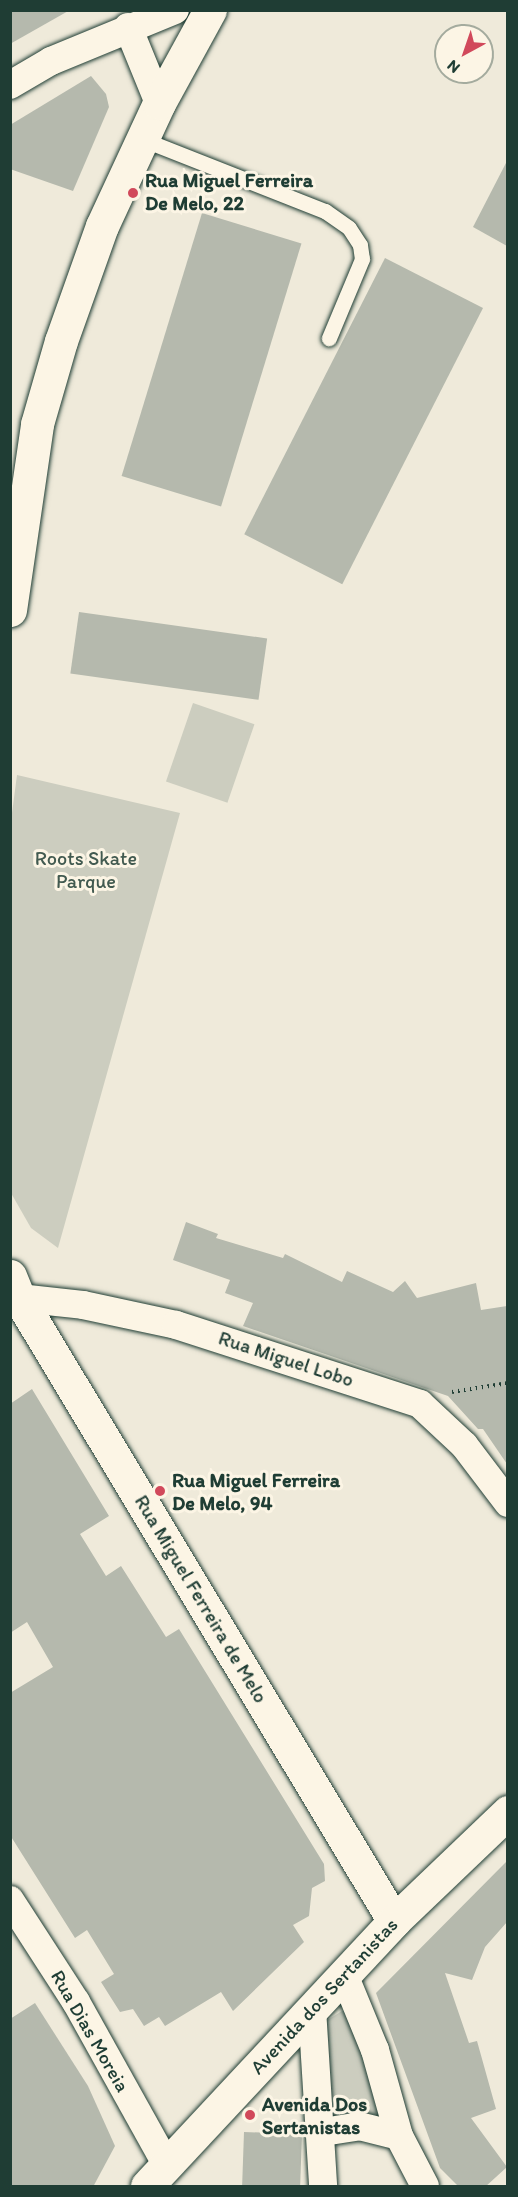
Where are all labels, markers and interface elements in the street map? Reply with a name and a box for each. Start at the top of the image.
north arrow [434,24,494,84]
text: N [443,56,464,77]
place label: Rua Miguel Ferreira De Melo, 22 [145,169,312,216]
marker: Rua Miguel Ferreira De Melo, 22 [126,186,140,200]
park label: Roots Skate Parque [35,846,137,893]
street label: Rua Miguel Lobo [216,1326,356,1392]
place label: Rua Miguel Ferreira De Melo, 94 [172,1468,339,1515]
marker: Rua Miguel Ferreira De Melo, 94 [153,1484,167,1498]
street label: Rua Miguel Ferreira de Melo [130,1491,272,1707]
street label: Avenida dos Sertanistas [245,1913,403,2079]
street label: Rua Dias Moreia [45,1965,135,2097]
place label: Avenida Dos Sertanistas [262,2092,367,2139]
marker: Avenida Dos Sertanistas [243,2108,257,2122]

